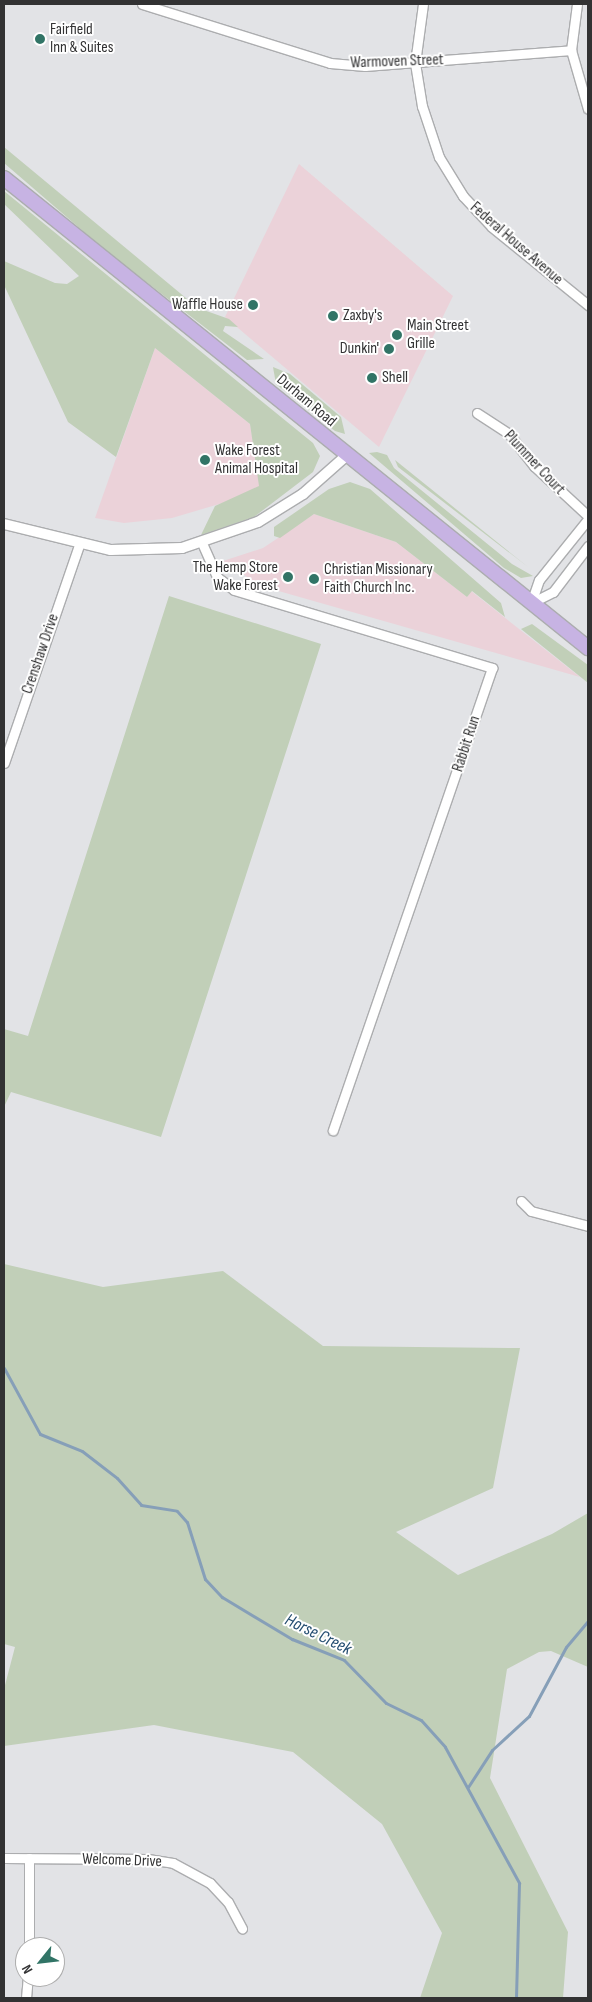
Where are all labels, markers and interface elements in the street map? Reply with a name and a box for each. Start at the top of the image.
place label: Fairfield Inn & Suites [50,20,114,58]
marker: Fairfield Inn & Suites [34,33,46,45]
street label: Warmoven Street [350,51,444,73]
street label: Federal House Avenue [466,198,566,290]
place label: Waffle House [172,295,243,315]
marker: Waffle House [247,299,259,311]
place label: Zaxby's [343,306,383,326]
marker: Zaxby's [327,310,339,322]
place label: Main Street Grille [407,316,469,354]
marker: Main Street Grille [391,329,403,341]
place label: Dunkin' [340,339,379,359]
marker: Dunkin' [383,343,395,355]
place label: Shell [382,368,408,388]
street label: Durham Road [272,371,340,431]
marker: Shell [366,372,378,384]
street label: Plummer Court [499,427,569,499]
place label: Wake Forest Animal Hospital [215,441,298,479]
marker: Wake Forest Animal Hospital [199,454,211,466]
place label: The Hemp Store Wake Forest [193,558,278,596]
place label: Christian Missionary Faith Church Inc. [324,560,433,598]
marker: The Hemp Store Wake Forest [282,571,294,583]
marker: Christian Missionary Faith Church Inc. [308,573,320,585]
street label: Crenshaw Drive [18,611,64,697]
street label: Rabbit Run [449,713,485,775]
water label: Horse Creek [281,1610,355,1660]
street label: Welcome Drive [82,1850,162,1872]
north arrow [15,1937,65,1987]
text: N [18,1962,37,1976]

